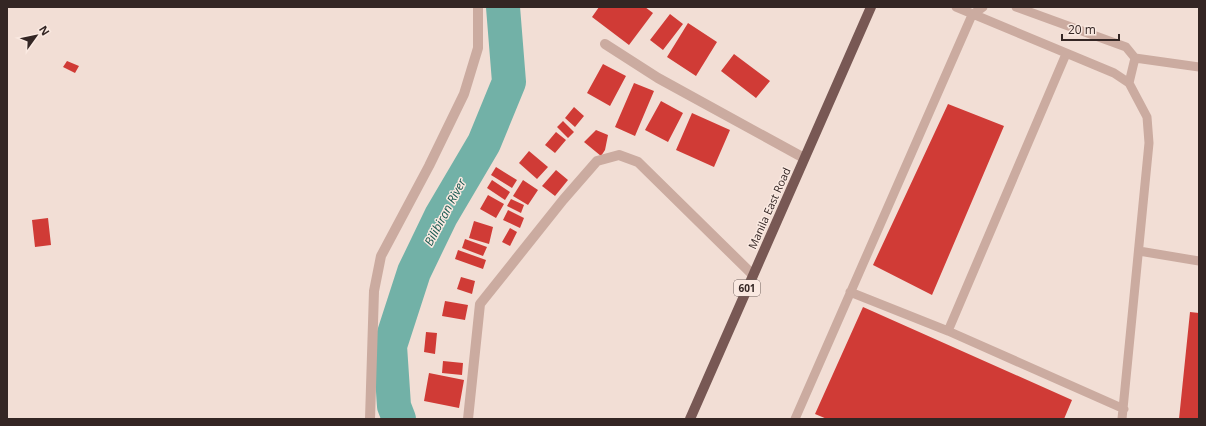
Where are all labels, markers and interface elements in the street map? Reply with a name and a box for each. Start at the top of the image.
north arrow [16,16,56,56]
scale bar [1062,16,1119,42]
text: 20 m [1068,21,1096,38]
text: N [36,22,54,38]
street label: Manila East Road [744,165,794,251]
water label: Bilibiran River [420,174,470,249]
road number: 601 [734,280,760,296]

